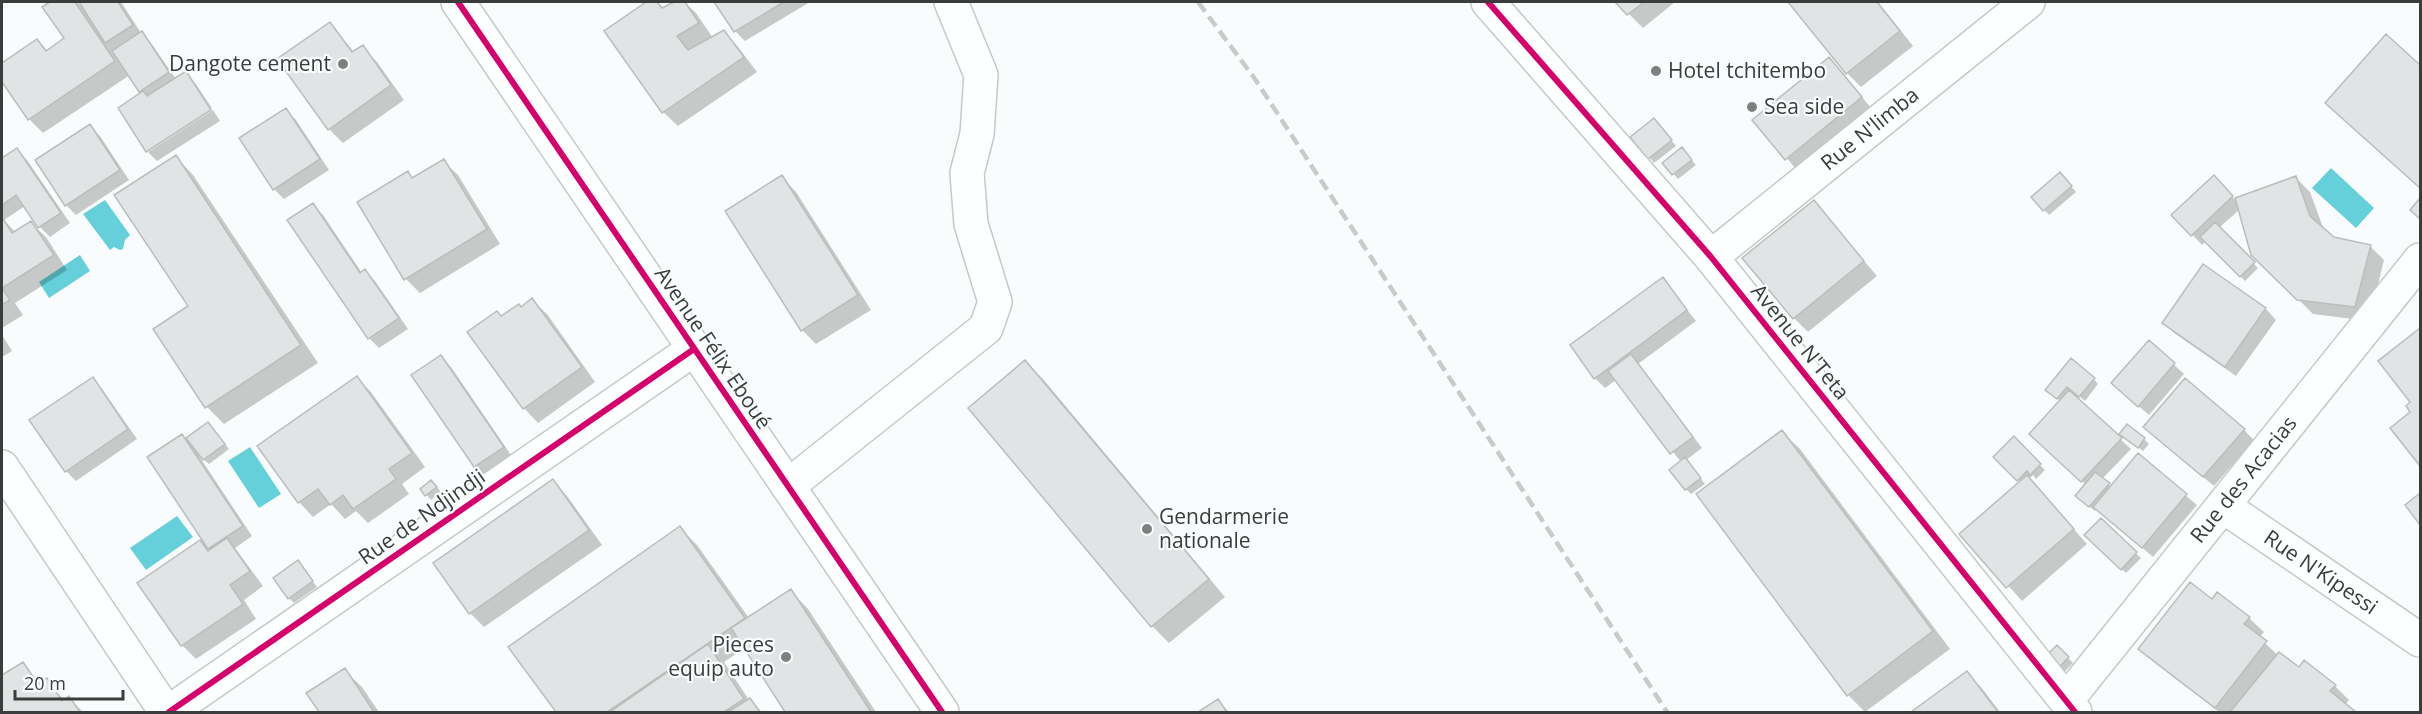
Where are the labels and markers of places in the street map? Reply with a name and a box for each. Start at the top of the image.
place label: Dangote cement [169,49,331,77]
place label: Hotel tchitembo [1668,56,1826,84]
marker: Dangote cement [336,57,350,71]
marker: Hotel tchitembo [1649,64,1663,78]
place label: Sea side [1764,92,1844,120]
marker: Sea side [1745,100,1759,114]
place label: Gendarmerie nationale [1159,502,1289,554]
marker: Gendarmerie nationale [1140,522,1154,536]
place label: Pieces equip auto [668,630,774,682]
marker: Pieces equip auto [779,650,793,664]

